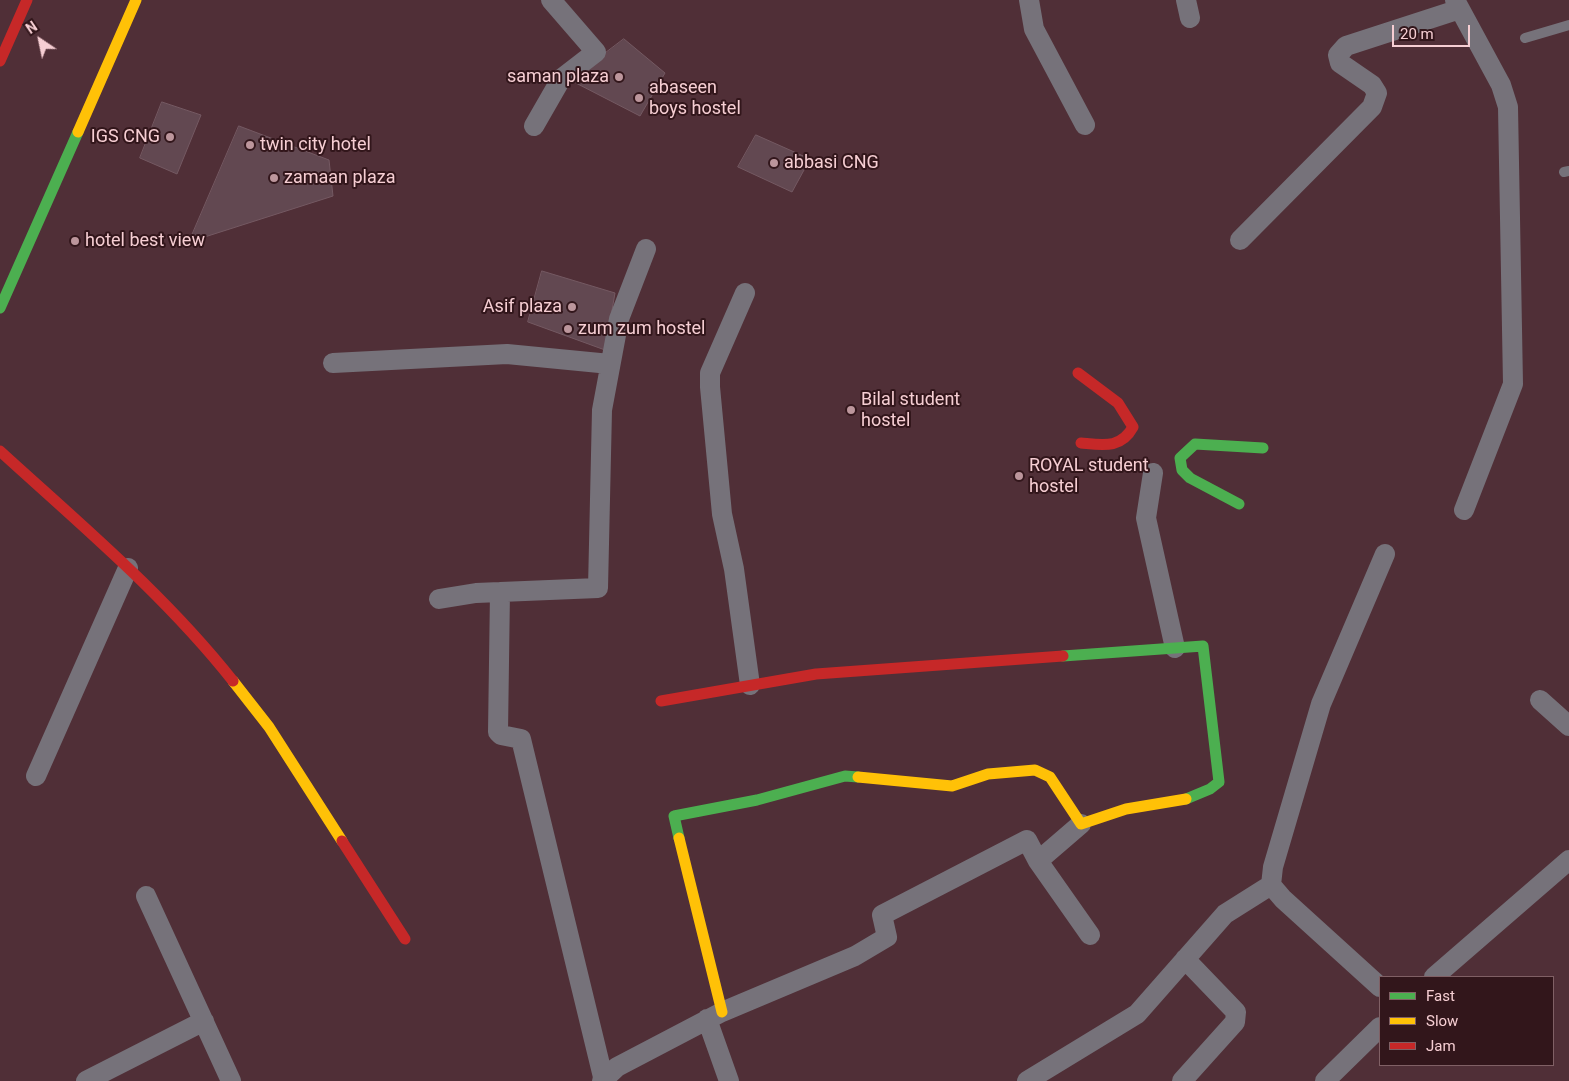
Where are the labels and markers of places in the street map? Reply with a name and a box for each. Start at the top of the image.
place label: saman plaza [507,66,609,88]
marker: saman plaza [613,71,625,83]
place label: abaseen boys hostel [649,77,741,120]
marker: abaseen boys hostel [633,92,645,104]
place label: IGS CNG [91,126,160,148]
marker: IGS CNG [164,131,176,143]
place label: twin city hotel [260,134,371,156]
marker: twin city hotel [244,139,256,151]
place label: abbasi CNG [784,152,879,174]
marker: abbasi CNG [768,157,780,169]
place label: zamaan plaza [284,167,395,189]
marker: zamaan plaza [268,172,280,184]
place label: hotel best view [85,230,205,252]
marker: hotel best view [69,235,81,247]
place label: Asif plaza [483,296,562,318]
marker: Asif plaza [566,301,578,313]
place label: zum zum hostel [578,318,705,340]
marker: zum zum hostel [562,323,574,335]
place label: Bilal student hostel [861,389,960,432]
marker: Bilal student hostel [845,404,857,416]
place label: ROYAL student hostel [1029,455,1149,498]
marker: ROYAL student hostel [1013,470,1025,482]

